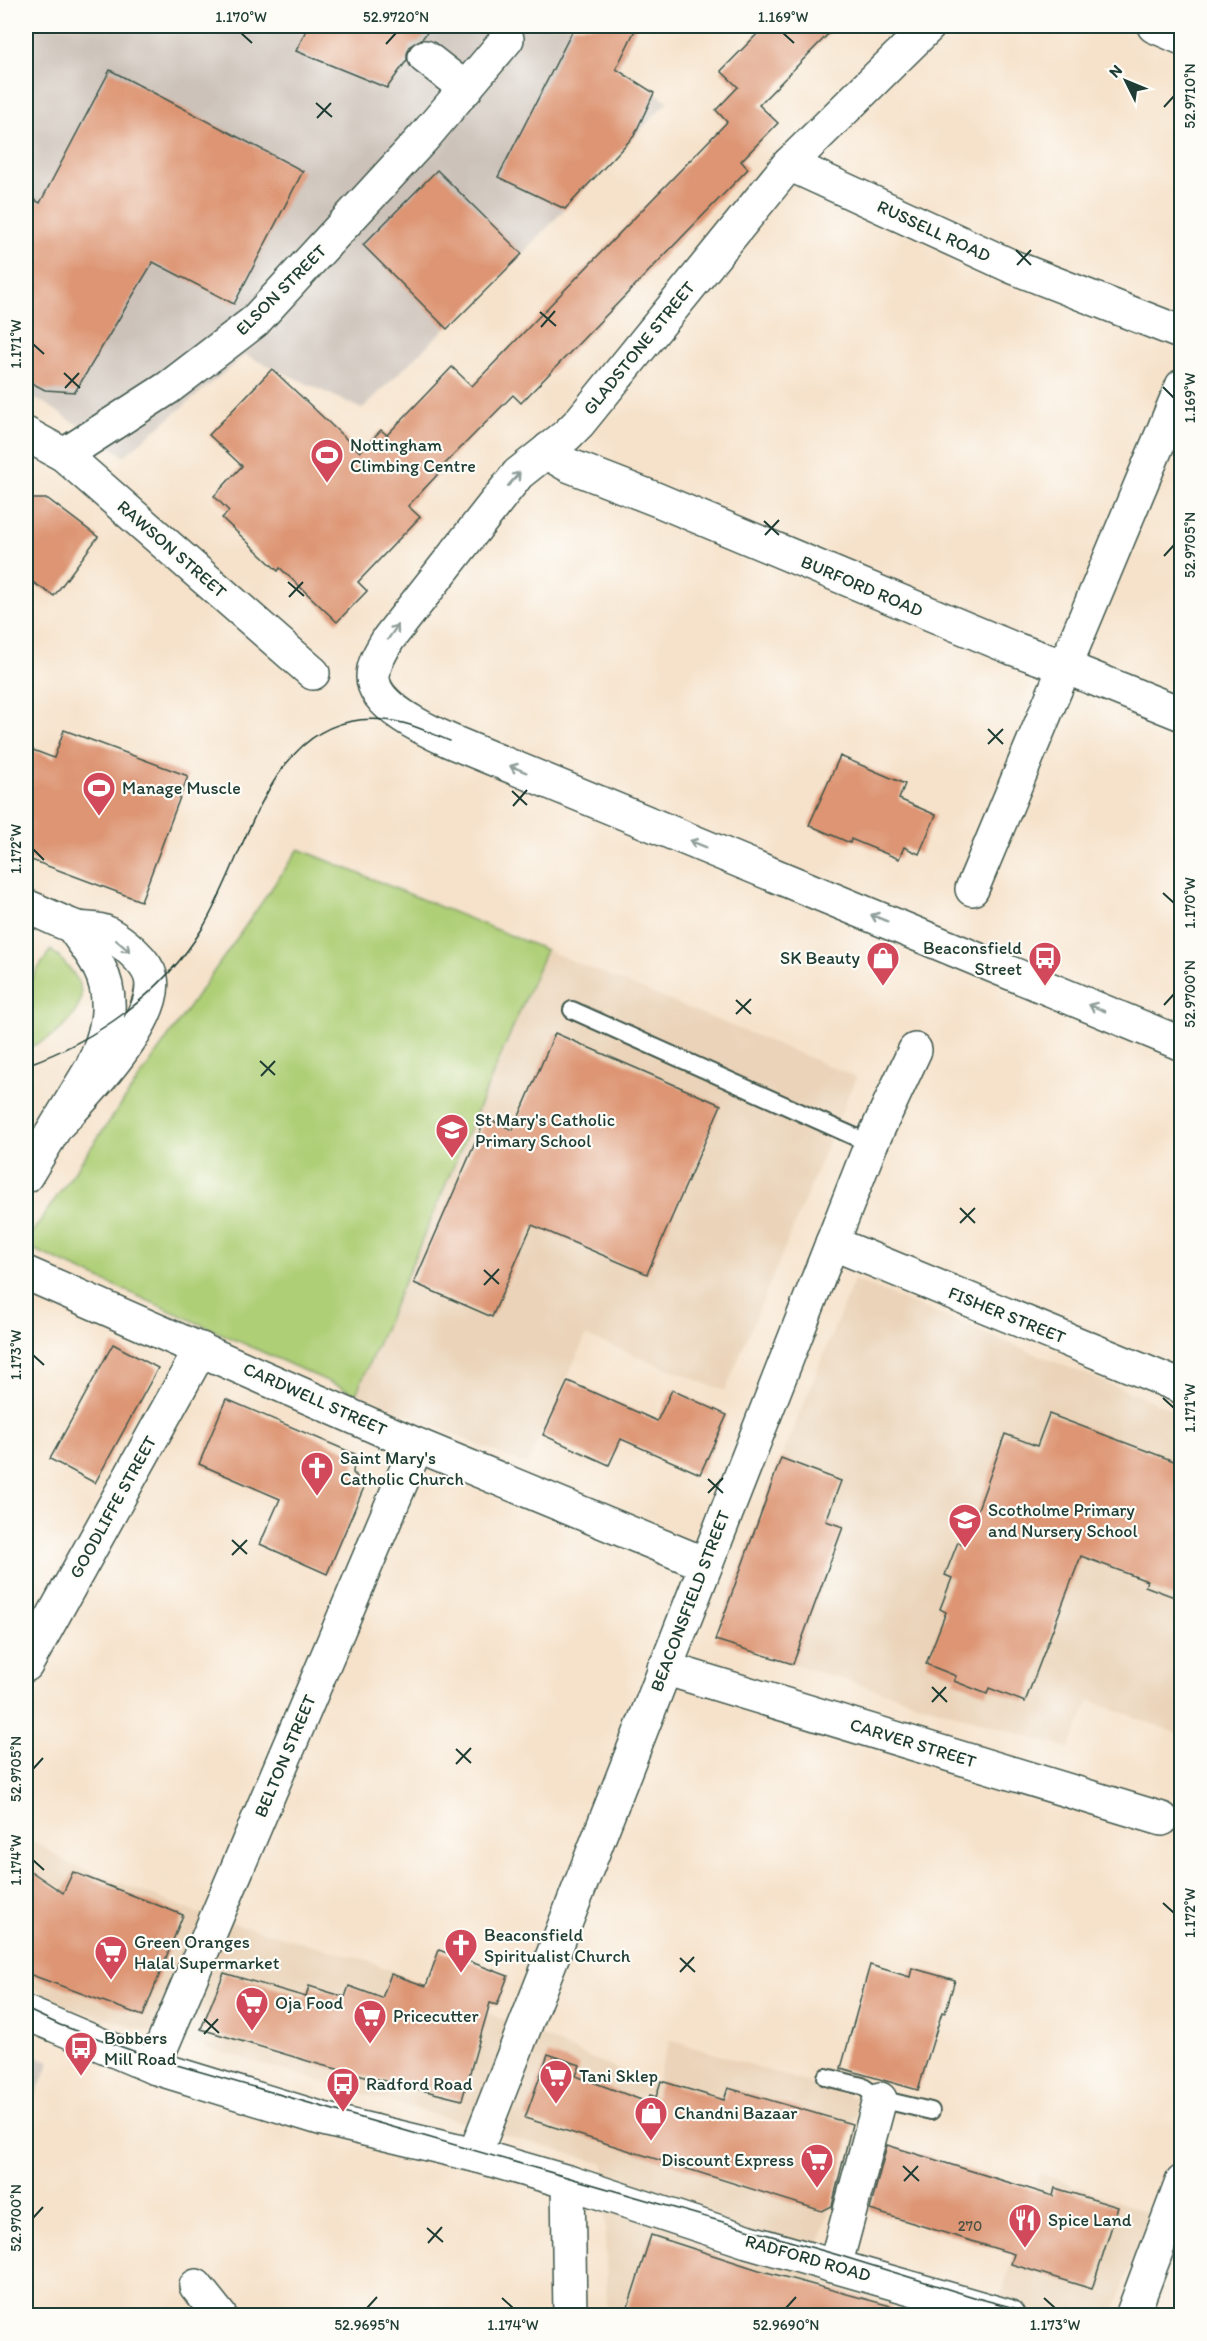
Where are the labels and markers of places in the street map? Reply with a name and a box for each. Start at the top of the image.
place label: Nottingham Climbing Centre [350,434,476,477]
sports icon: Nottingham Climbing Centre [309,437,345,484]
sports icon: Manage Muscle [81,770,117,817]
place label: Manage Muscle [122,777,241,799]
place label: Beaconsfield Street [923,937,1022,980]
shop icon: SK Beauty [865,940,901,987]
bus stop icon: Beaconsfield Street [1027,940,1063,987]
place label: SK Beauty [780,947,861,969]
place label: St Mary's Catholic Primary School [475,1109,615,1152]
school or university icon: St Mary's Catholic Primary School [434,1112,470,1159]
place label: Saint Mary's Catholic Church [340,1447,464,1490]
church icon: Saint Mary's Catholic Church [299,1450,335,1497]
place label: Scotholme Primary and Nursery School [988,1499,1138,1542]
school or university icon: Scotholme Primary and Nursery School [947,1502,983,1549]
place label: Beaconsfield Spiritualist Church [484,1924,631,1967]
church icon: Beaconsfield Spiritualist Church [443,1927,479,1974]
place label: Green Oranges Halal Supermarket [134,1931,280,1974]
supermarket icon: Green Oranges Halal Supermarket [93,1934,129,1981]
supermarket icon: Oja Food [234,1985,270,2032]
place label: Oja Food [275,1992,343,2014]
supermarket icon: Pricecutter [352,1998,388,2045]
place label: Pricecutter [393,2005,480,2027]
place label: Bobbers Mill Road [104,2027,177,2070]
bus stop icon: Bobbers Mill Road [63,2030,99,2077]
supermarket icon: Tani Sklep [538,2058,574,2105]
place label: Tani Sklep [579,2065,658,2087]
bus stop icon: Radford Road [325,2066,361,2113]
place label: Radford Road [366,2073,473,2095]
shop icon: Chandni Bazaar [633,2095,669,2142]
place label: Chandni Bazaar [674,2102,798,2124]
supermarket icon: Discount Express [799,2142,835,2189]
place label: Discount Express [661,2149,794,2171]
restaurant icon: Spice Land [1007,2202,1043,2249]
place label: Spice Land [1048,2209,1132,2231]

